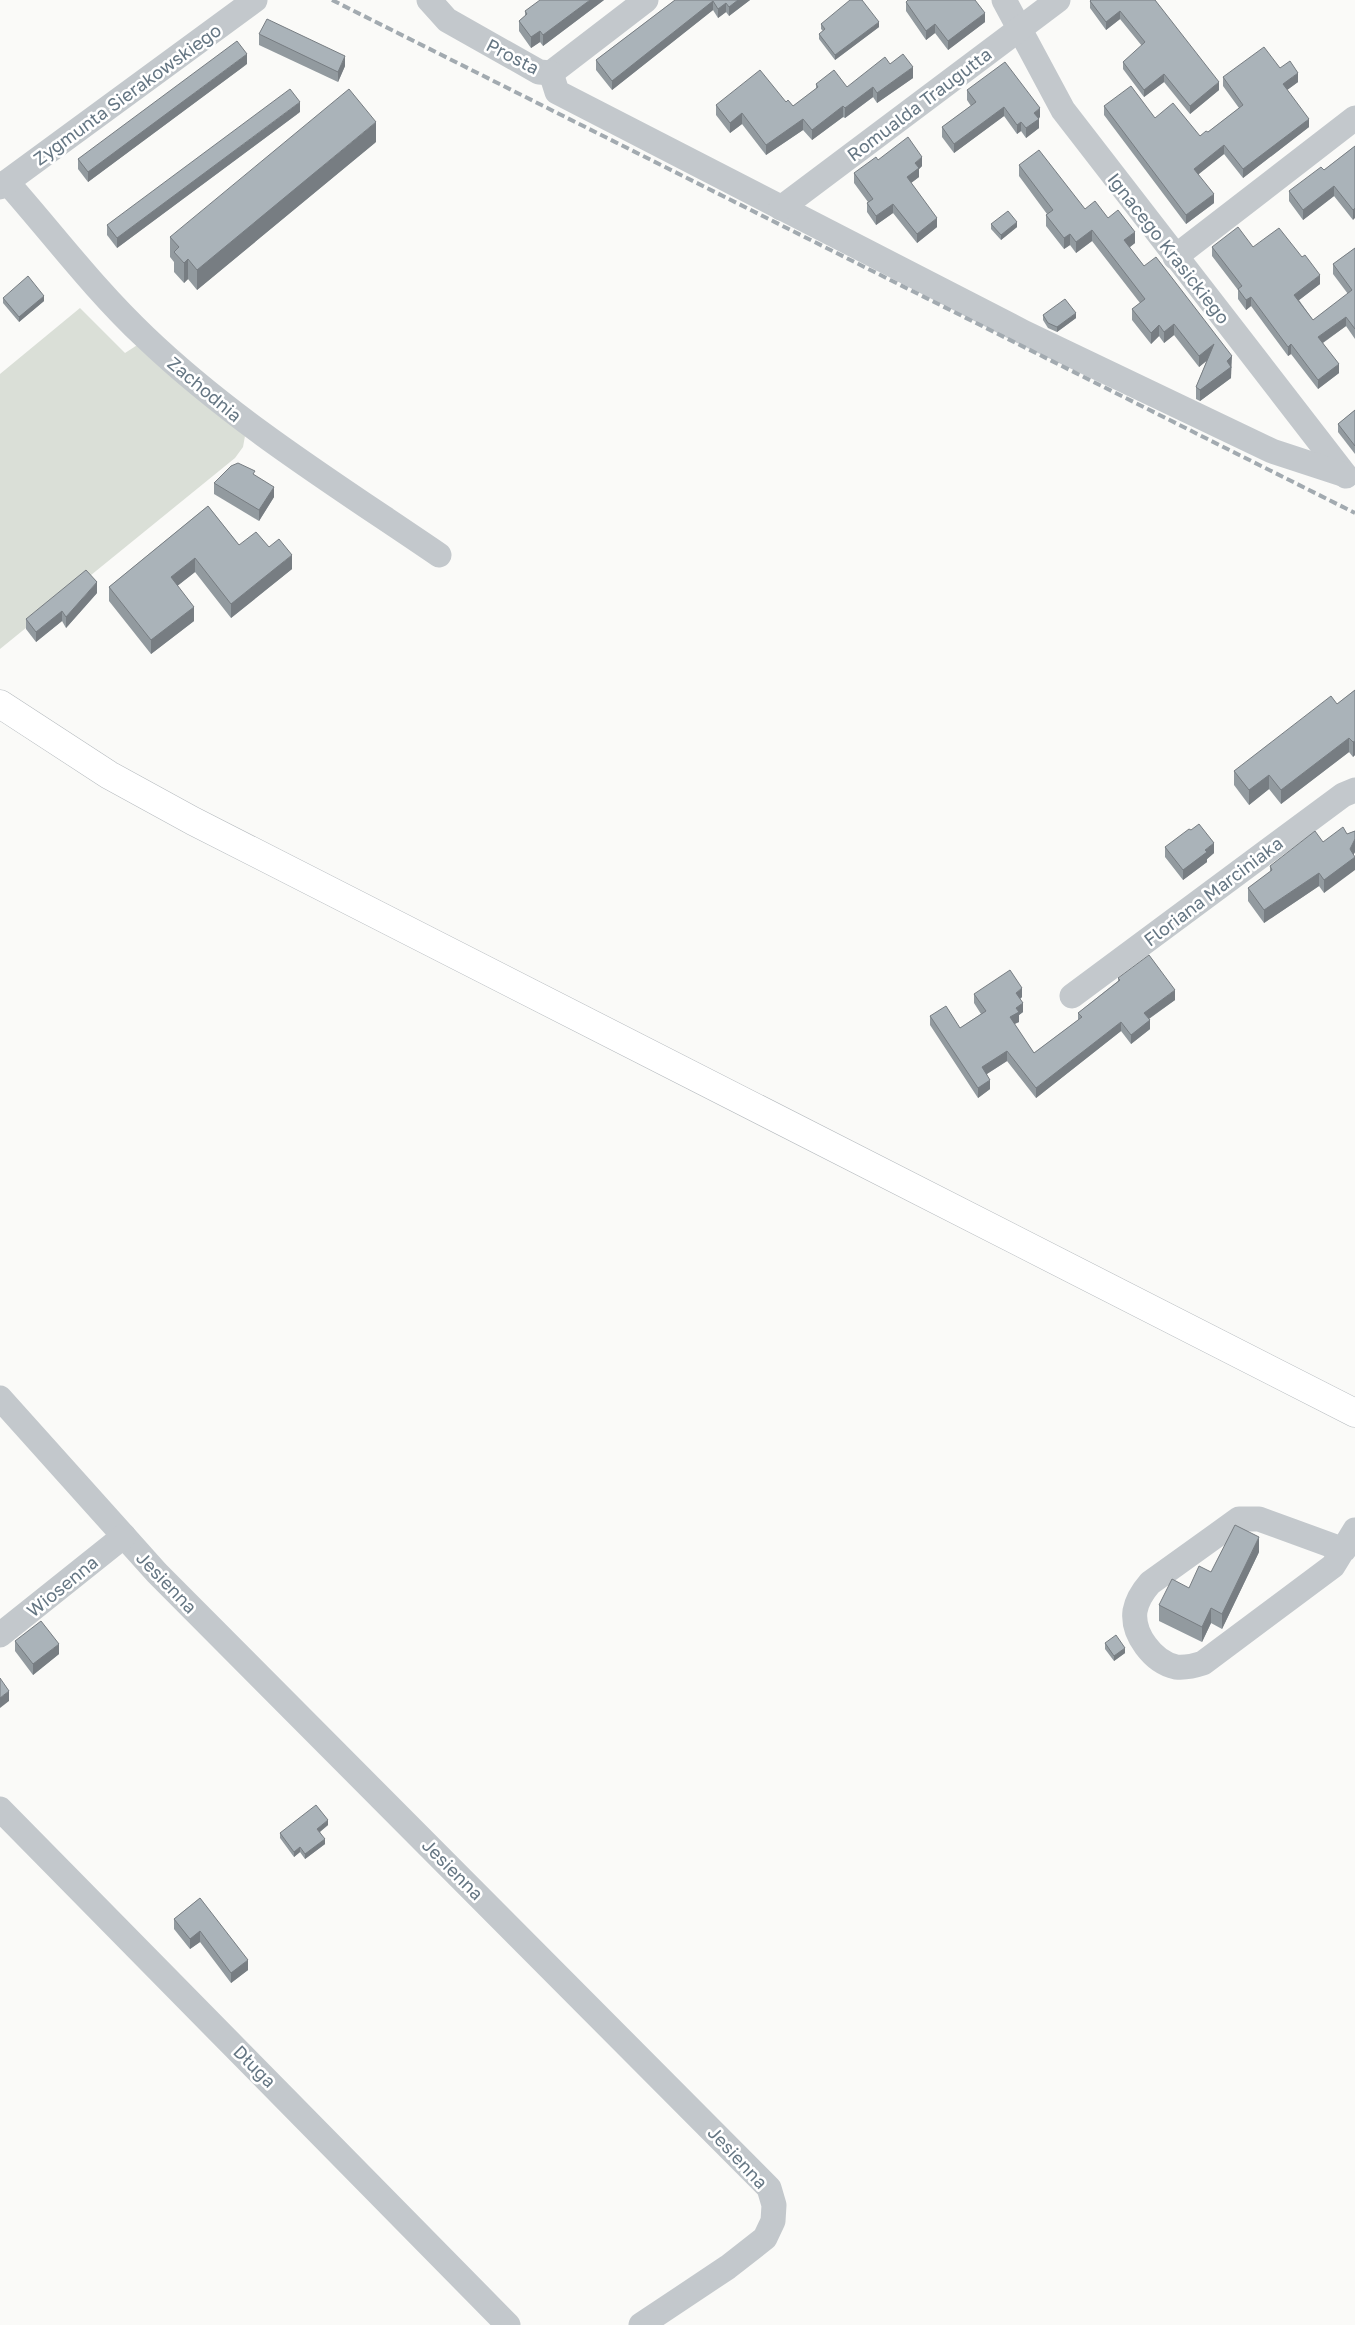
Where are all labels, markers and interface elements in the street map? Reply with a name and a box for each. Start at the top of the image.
street label: Zygmunta Sierakowskiego [29,19,225,169]
street label: Prosta [483,33,543,79]
street label: Romualda Traugutta [843,43,995,165]
street label: Ignacego Krasickiego [1103,168,1235,328]
street label: Zachodnia [164,352,246,426]
street label: Floriana Marciniaka [1139,832,1287,950]
street label: Jesienna [132,1546,202,1618]
street label: Wiosenna [22,1551,102,1621]
street label: Jesienna [418,1834,488,1904]
street label: Długa [229,2040,281,2092]
street label: Jesienna [704,2121,772,2193]

